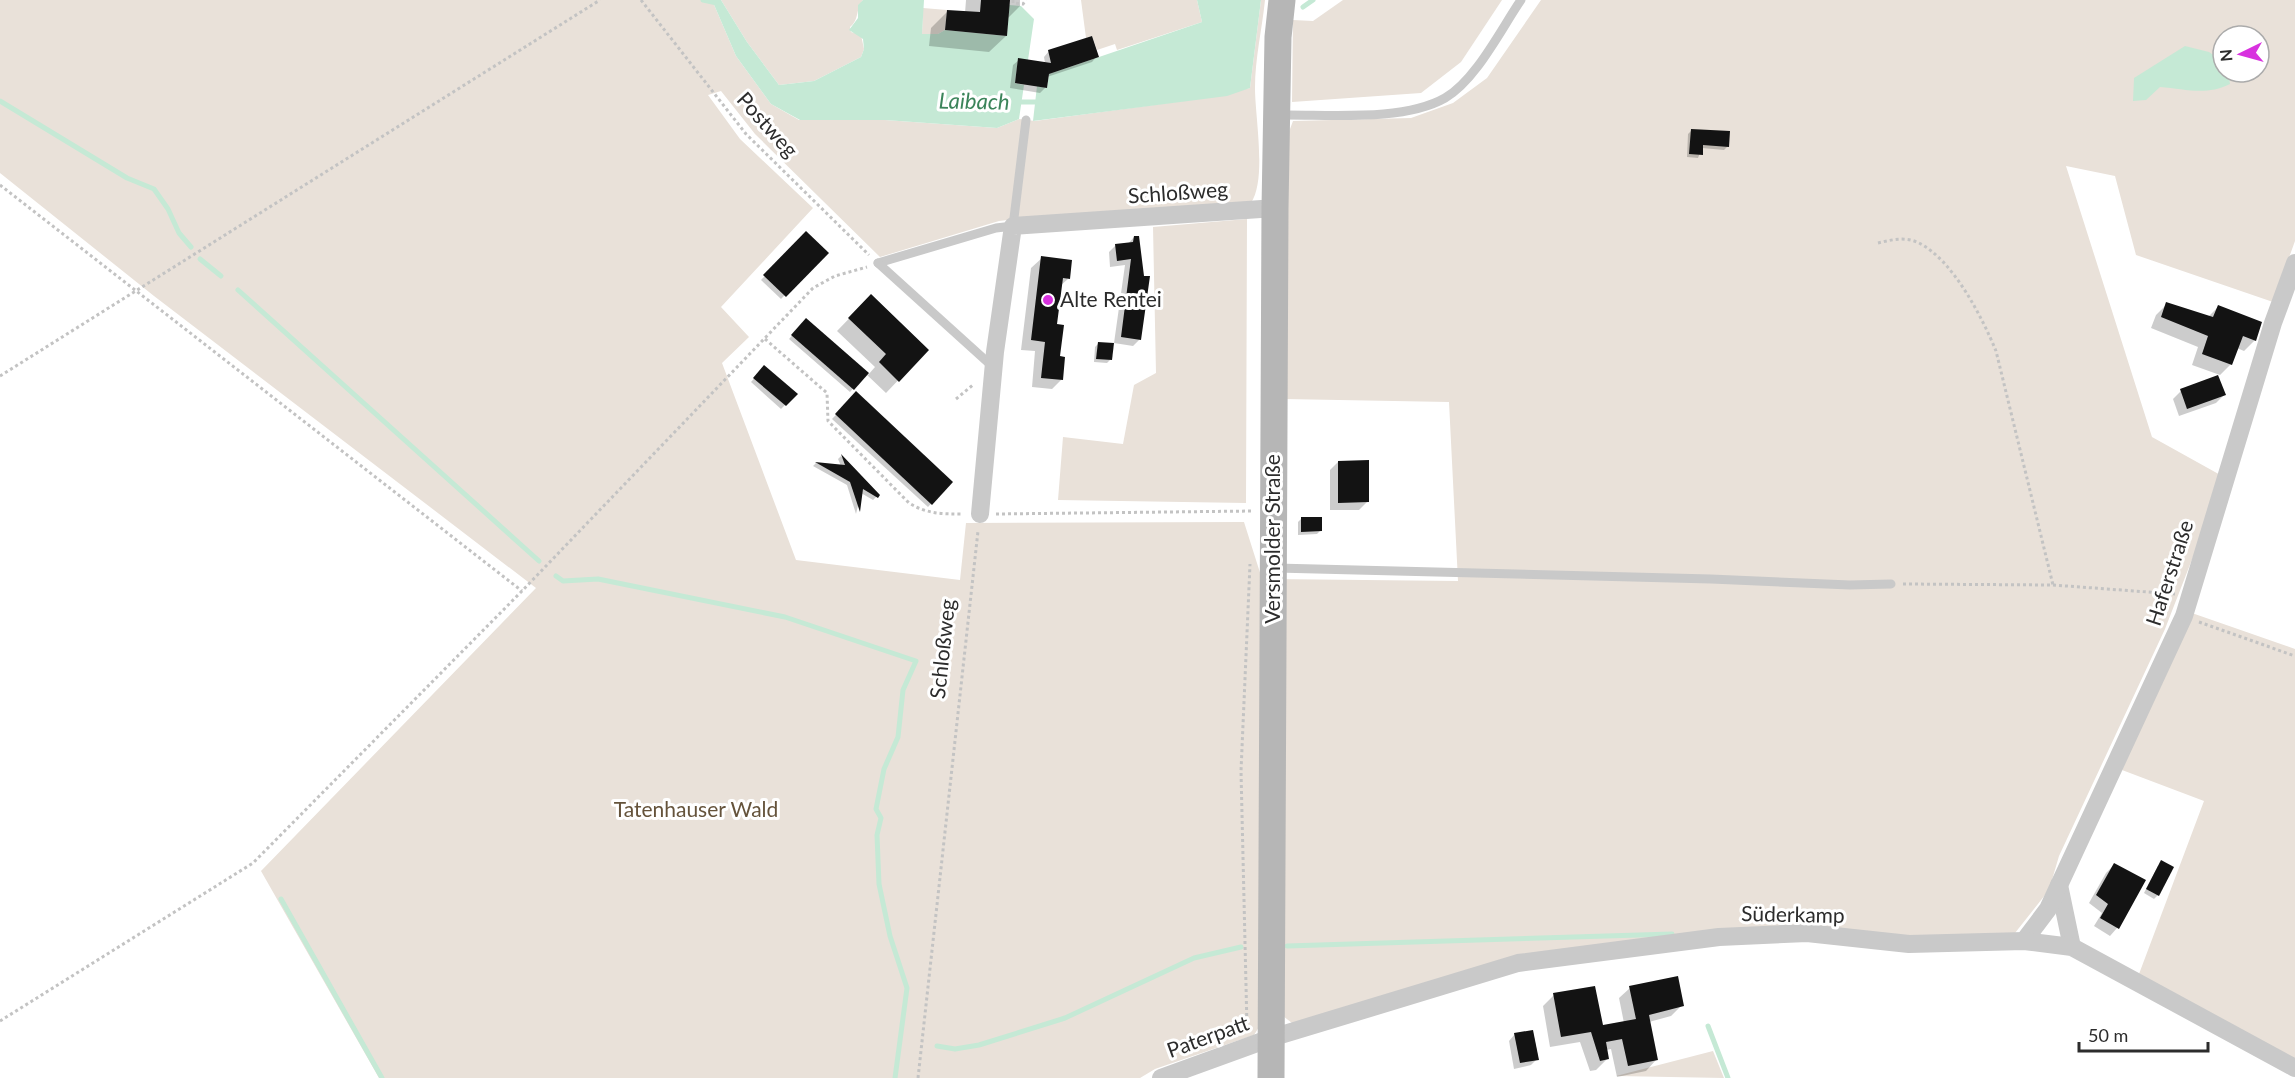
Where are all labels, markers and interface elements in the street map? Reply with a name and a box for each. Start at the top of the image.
north arrow [2211,24,2271,84]
text: N [2216,48,2236,62]
street label: Postweg [732,86,804,162]
water label: Laibach [938,86,1010,115]
street label: Schloßweg [1127,176,1229,207]
place label: Alte Rentei [1060,286,1162,311]
marker: Alte Rentei [1041,293,1055,307]
street label: Versmolder Straße [1259,454,1284,624]
street label: Haferstraße [2140,517,2197,628]
street label: Schloßweg [924,598,959,700]
park label: Tatenhauser Wald [614,796,778,821]
street label: Süderkamp [1741,900,1845,927]
street label: Paterpatt [1163,1009,1252,1062]
scale bar [2079,1015,2208,1053]
text: 50 m [2088,1024,2128,1046]

